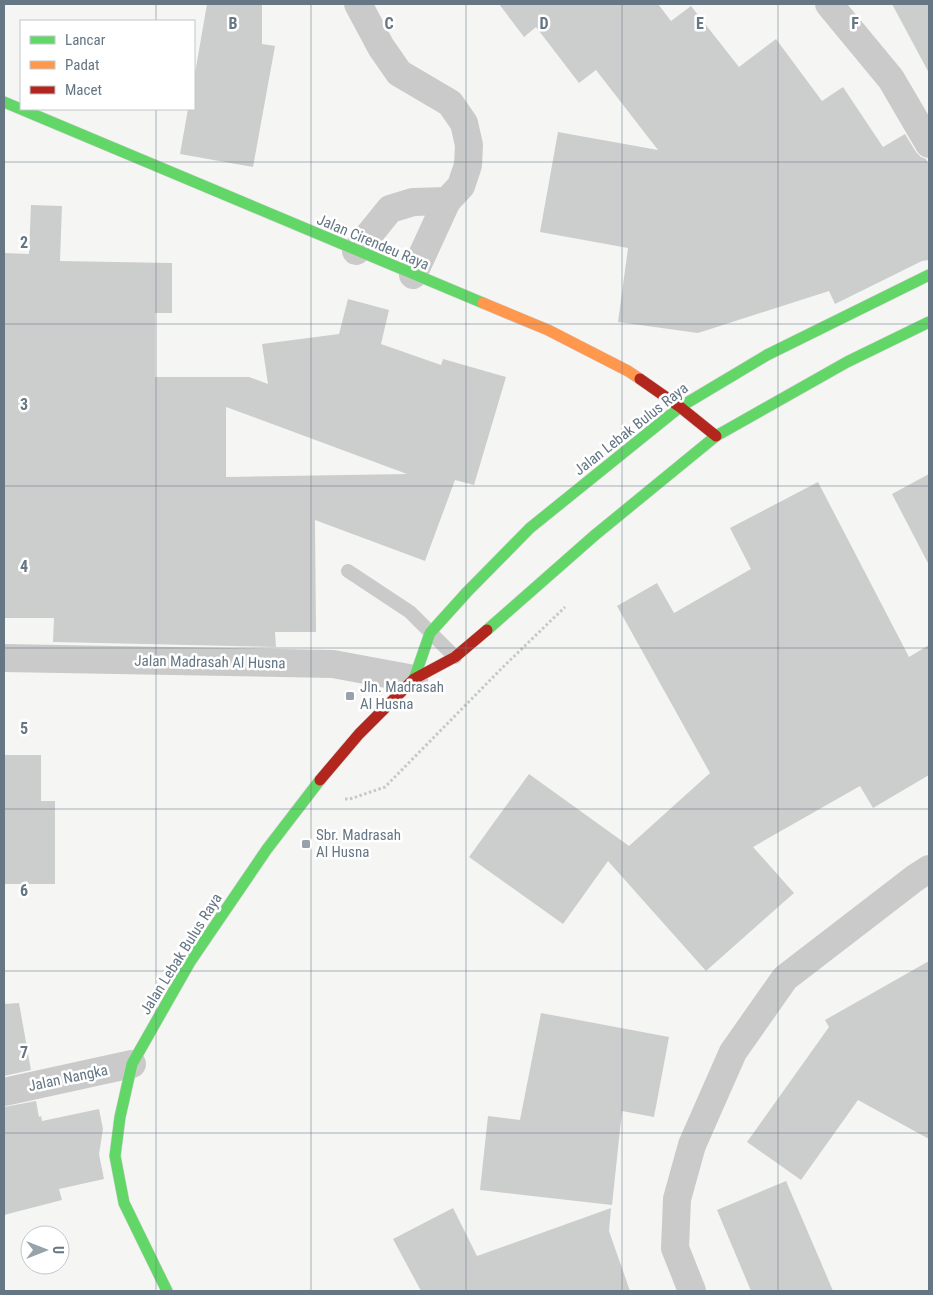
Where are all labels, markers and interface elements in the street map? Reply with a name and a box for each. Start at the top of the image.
text: B [229,14,238,33]
text: C [384,14,394,33]
text: D [539,14,549,33]
text: E [696,14,704,33]
text: F [851,14,859,33]
legend [20,20,195,110]
text: Lancar [65,31,106,49]
text: Padat [65,56,99,74]
text: Macet [65,81,102,99]
street label: Jalan Cirendeu Raya [314,210,432,274]
text: 2 [20,233,28,252]
street label: Jalan Lebak Bulus Raya [570,379,692,479]
text: 3 [20,395,28,414]
text: 4 [20,557,28,576]
street label: Jalan Madrasah Al Husna [134,652,286,672]
place label: Jln. Madrasah Al Husna [360,678,444,713]
marker: Jln. Madrasah Al Husna [344,690,356,702]
text: 5 [20,719,28,738]
place label: Sbr. Madrasah Al Husna [316,826,401,861]
marker: Sbr. Madrasah Al Husna [300,838,312,850]
text: 6 [20,881,28,900]
street label: Jalan Lebak Bulus Raya [136,890,226,1018]
text: 7 [20,1043,28,1062]
street label: Jalan Nangka [27,1061,109,1095]
north arrow [20,1225,70,1275]
text: U [50,1246,66,1254]

